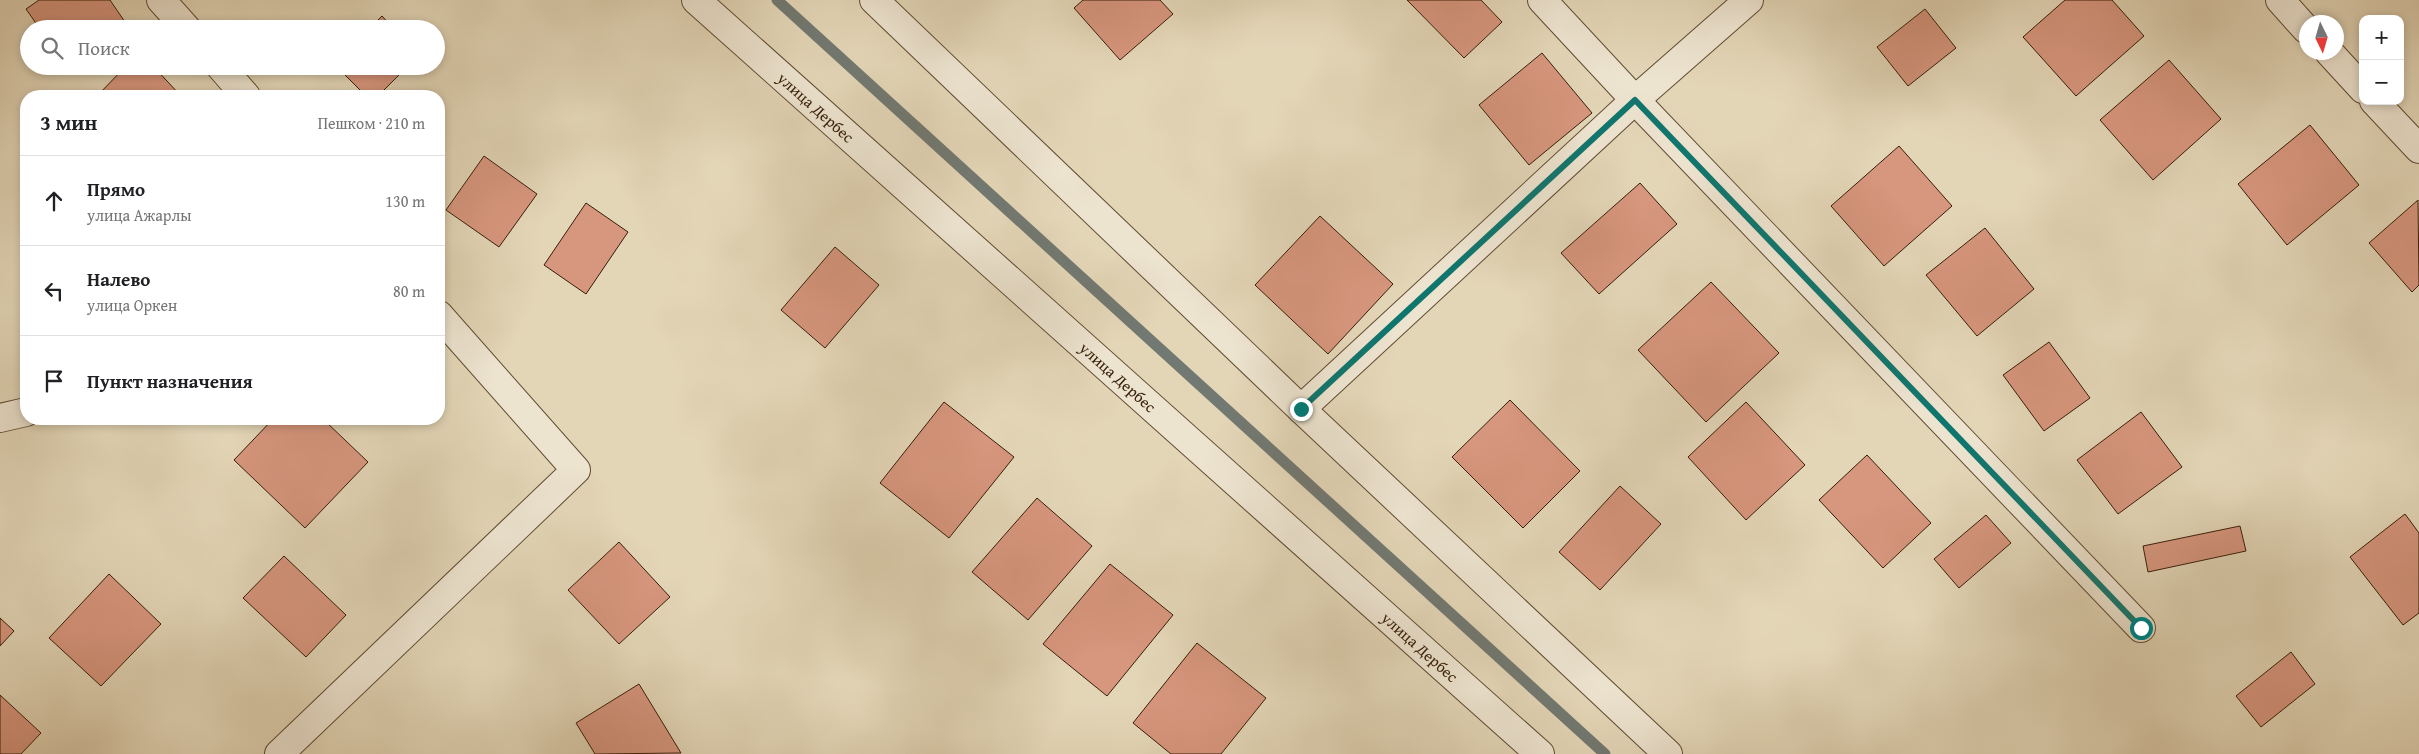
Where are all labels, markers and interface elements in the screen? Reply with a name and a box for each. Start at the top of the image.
north arrow [2299,15,2344,60]
map controls [2359,15,2404,105]
button: + [2359,15,2404,60]
search box [20,20,445,75]
icon: search [38,34,66,62]
text: Поиск [78,34,130,62]
button: − [2359,60,2404,105]
street label: улица Дербес [772,66,860,148]
text: 3 мин [40,107,97,138]
text: Пешком · 210 m [318,111,425,135]
text: Прямо [87,175,145,203]
icon: ahead [40,187,68,215]
text: 130 m [385,189,425,213]
text: улица Ажарлы [87,203,191,227]
text: Налево [87,265,150,293]
icon: left [40,277,68,305]
text: 80 m [393,279,425,303]
text: улица Оркен [87,293,177,317]
street label: улица Дербес [1074,336,1162,418]
icon: arrive [40,367,68,395]
text: Пункт назначения [87,367,253,395]
route end [1290,398,1313,421]
street label: улица Дербес [1376,605,1464,688]
route start [2130,617,2153,640]

